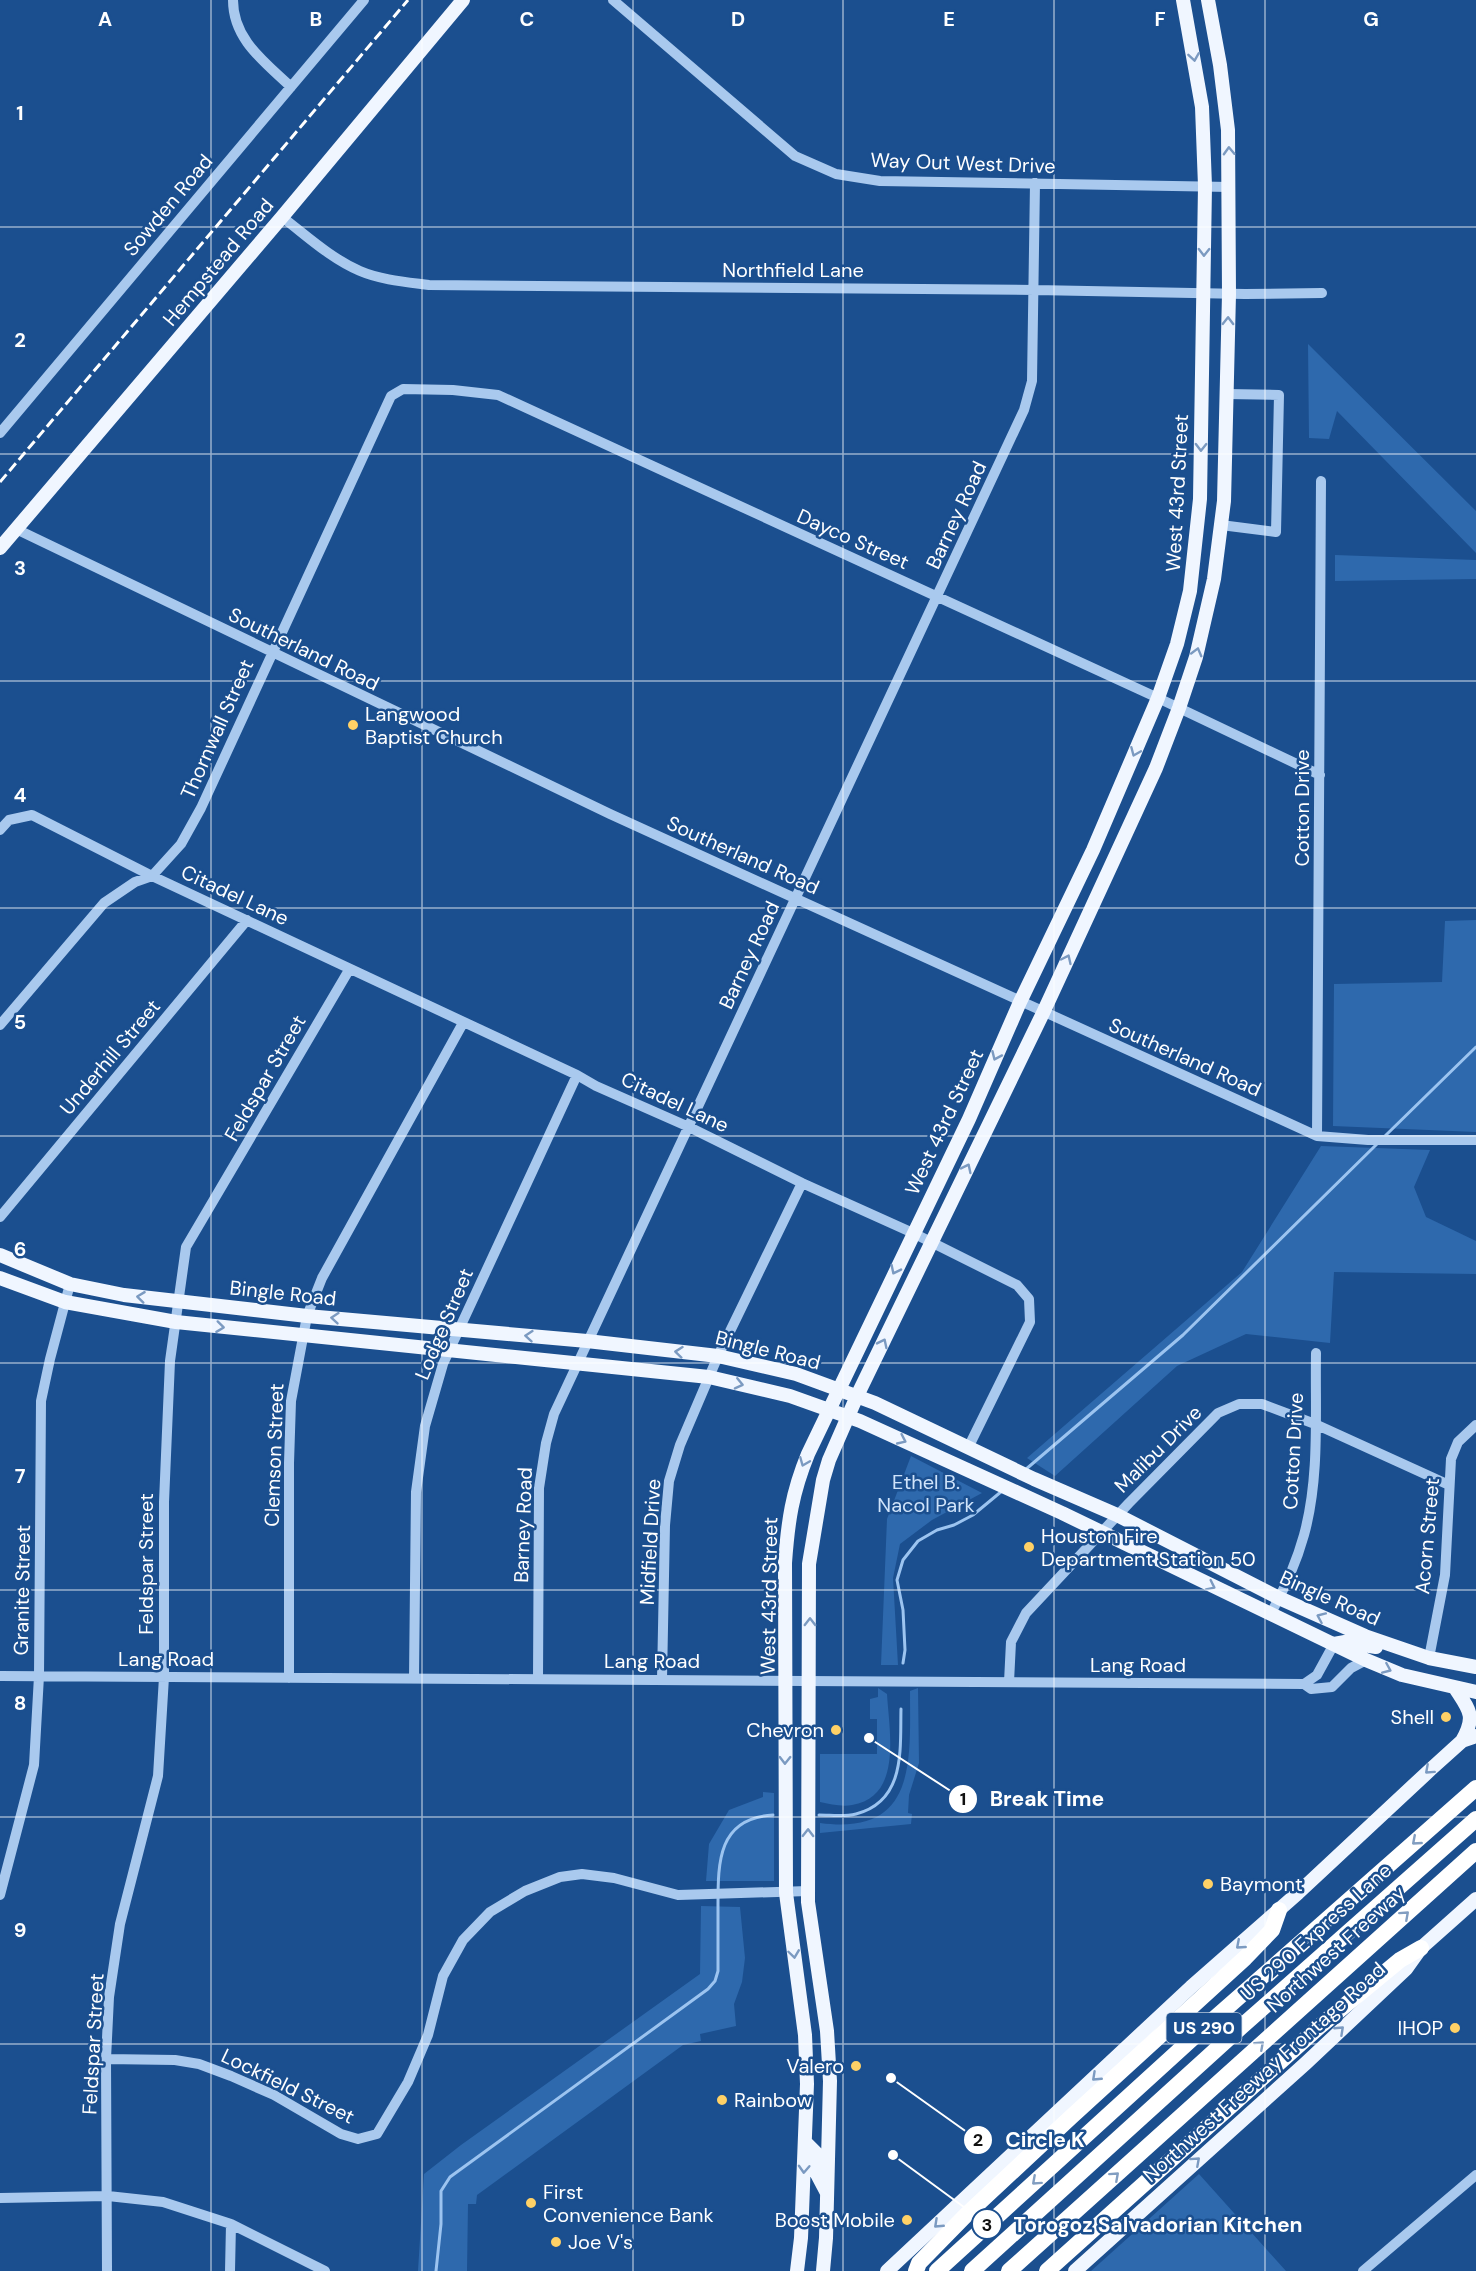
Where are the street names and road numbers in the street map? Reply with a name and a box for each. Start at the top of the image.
street label: Way Out West Drive [870,147,1056,179]
street label: Sowden Road [118,149,218,261]
street label: Hempstead Road [157,193,279,331]
street label: Northfield Lane [722,257,864,283]
street label: West 43rd Street [1160,413,1194,573]
street label: Barney Road [920,457,992,573]
street label: Dayco Street [793,503,913,575]
street label: Southerland Road [224,601,384,697]
street label: Thornwall Street [175,655,259,803]
street label: Cotton Drive [1289,749,1315,867]
street label: Southerland Road [663,810,823,900]
street label: Citadel Lane [177,859,293,931]
street label: Barney Road [713,897,785,1013]
street label: Underhill Street [54,994,166,1120]
street label: Feldspar Street [218,1010,312,1146]
street label: Southerland Road [1105,1012,1265,1102]
street label: West 43rd Street [899,1045,989,1199]
street label: Citadel Lane [617,1066,733,1138]
street label: Lodge Street [409,1264,479,1384]
street label: Bingle Road [228,1274,338,1312]
street label: Bingle Road [713,1324,823,1376]
street label: Clemson Street [259,1383,289,1527]
street label: Cotton Drive [1277,1392,1309,1510]
street label: Malibu Drive [1109,1400,1207,1498]
street label: Barney Road [508,1467,538,1583]
street label: Acorn Street [1409,1476,1445,1595]
street label: Midfield Drive [634,1478,666,1606]
street label: Feldspar Street [133,1493,159,1635]
street label: West 43rd Street [755,1517,783,1675]
street label: Granite Street [8,1524,36,1656]
street label: Bingle Road [1276,1564,1384,1632]
street label: Lang Road [118,1646,214,1672]
street label: Lang Road [604,1648,700,1674]
street label: Lang Road [1090,1652,1186,1678]
street label: US 290 Express Lane [1235,1857,1397,2007]
street label: Northwest Freeway [1261,1880,1411,2018]
street label: Northwest Freeway Frontage Road [1137,1956,1391,2188]
street label: Feldspar Street [76,1973,110,2115]
road number: US 290 [1166,2013,1242,2043]
street label: Lockfield Street [217,2043,359,2130]

